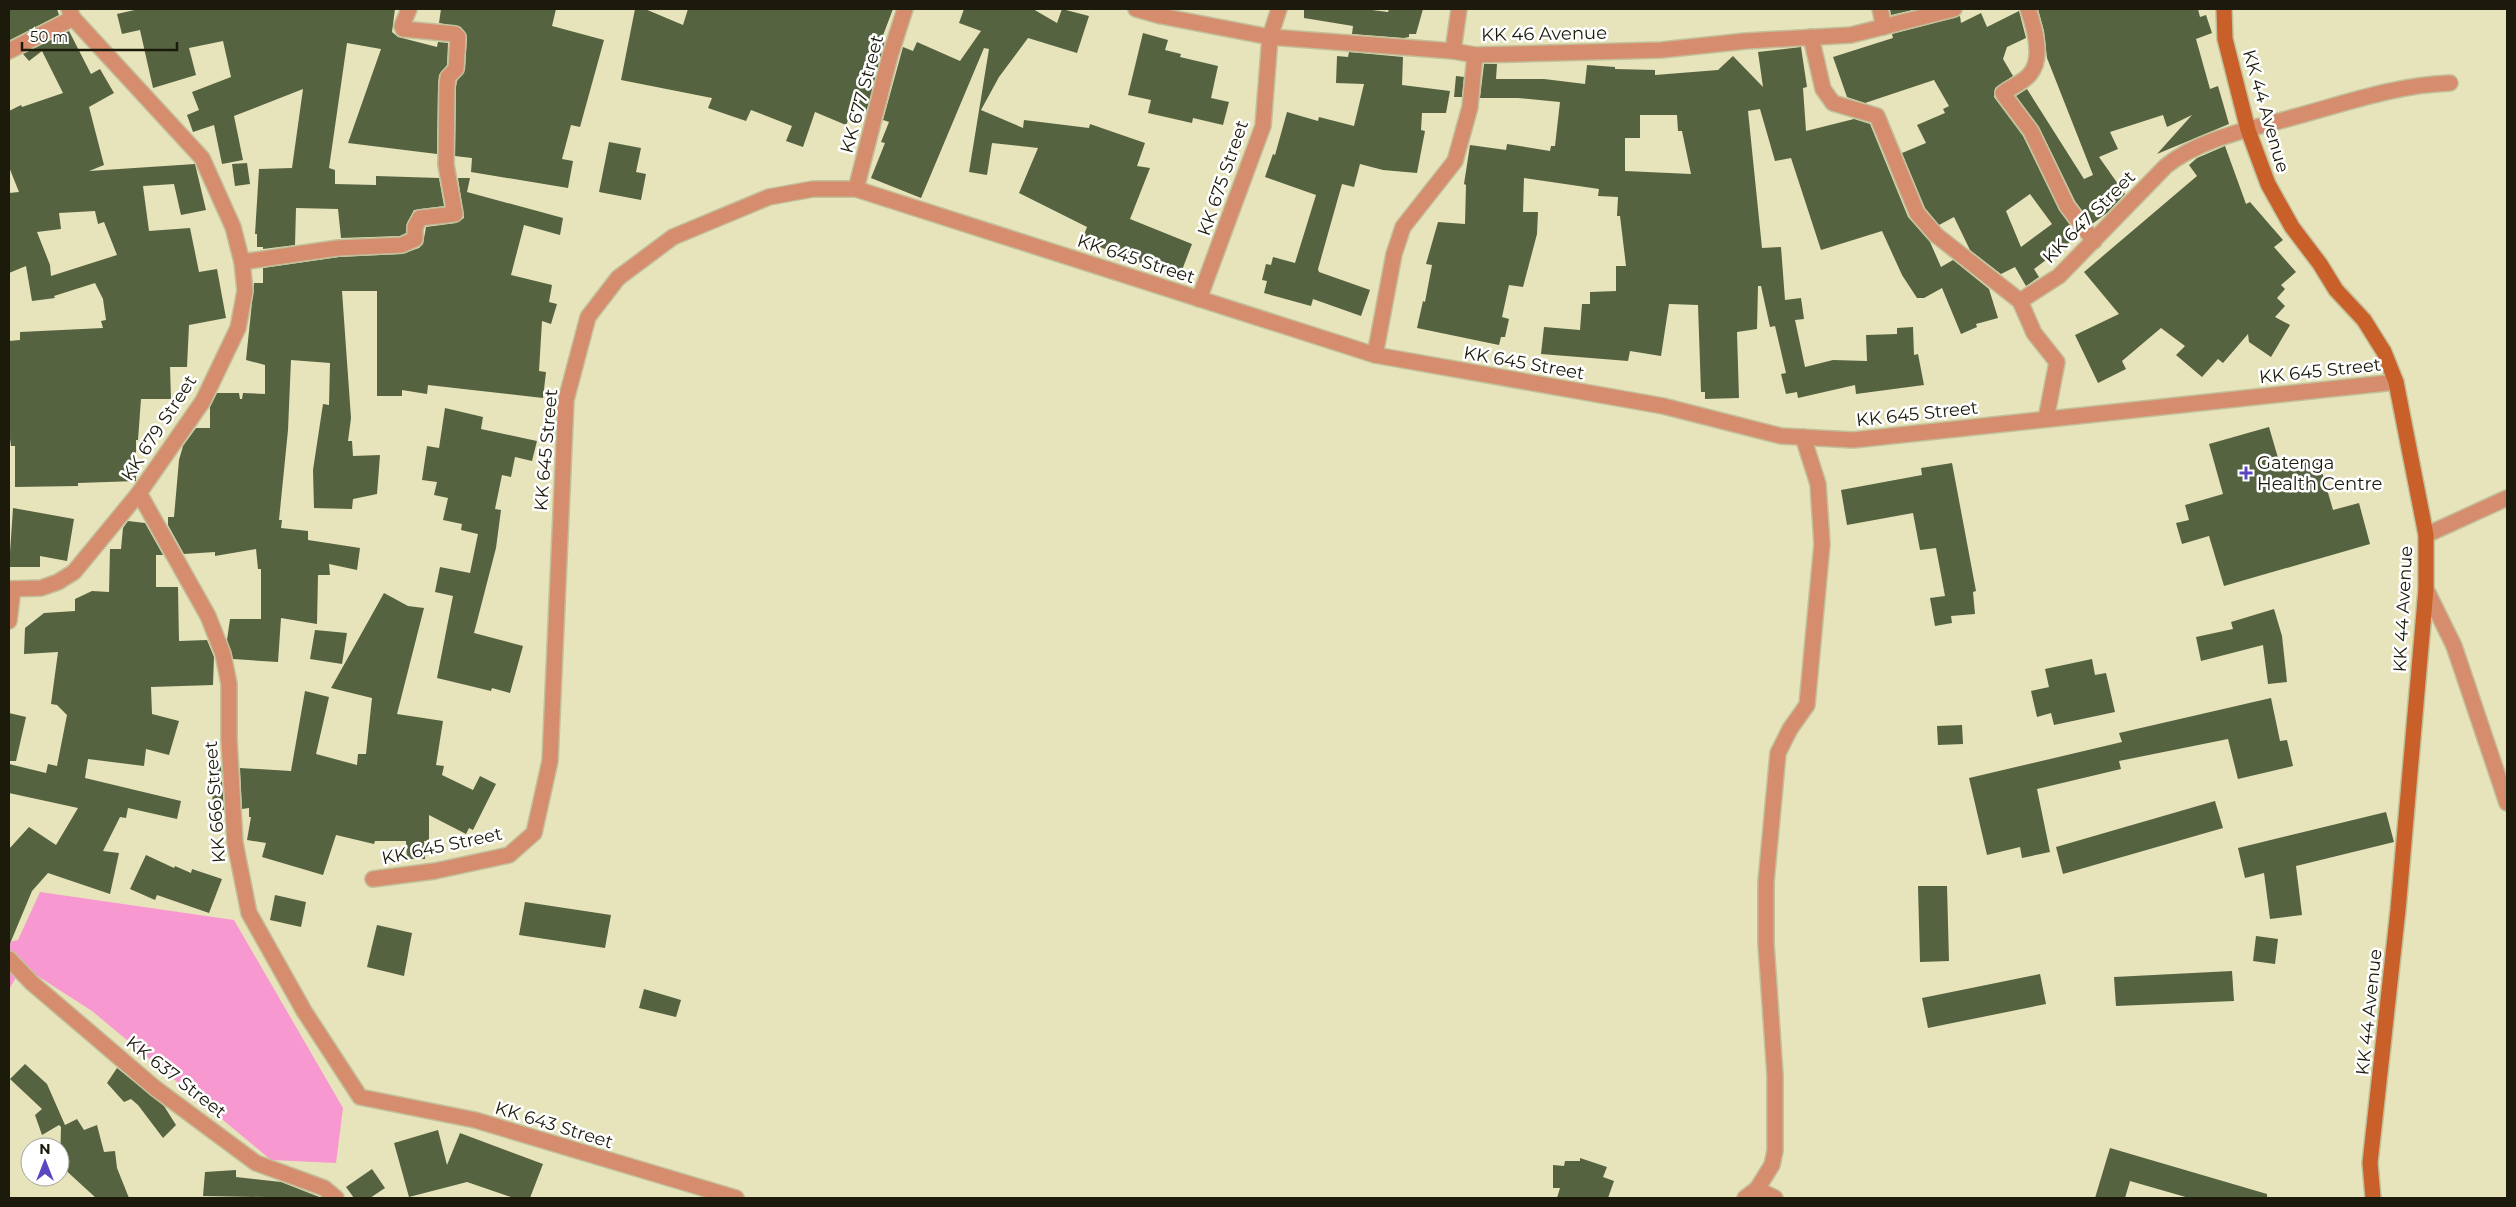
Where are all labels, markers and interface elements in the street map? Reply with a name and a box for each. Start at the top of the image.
scale bar [22,20,178,52]
street label: KK 46 Avenue [1481,22,1607,46]
text: 50 m [30,27,68,46]
street label: KK 677 Street [836,32,888,156]
street label: KK 44 Avenue [2238,47,2294,175]
street label: KK 675 Street [1193,117,1253,239]
street label: KK 647 Street [2038,166,2140,268]
street label: KK 645 Street [1074,230,1198,288]
street label: KK 645 Street [1462,342,1586,384]
street label: KK 645 Street [2258,354,2382,388]
street label: KK 679 Street [117,371,201,485]
street label: KK 645 Street [530,388,562,512]
street label: KK 645 Street [1855,397,1979,431]
place label: Gatenga Health Centre [2257,452,2382,495]
marker: Gatenga Health Centre [2239,466,2253,480]
street label: KK 44 Avenue [2389,545,2417,673]
street label: KK 666 Street [200,740,230,864]
street label: KK 645 Street [380,823,504,869]
street label: KK 44 Avenue [2351,948,2387,1076]
street label: KK 637 Street [122,1031,230,1123]
street label: KK 643 Street [492,1097,616,1153]
north arrow [20,1137,70,1187]
text: N [39,1140,51,1158]

